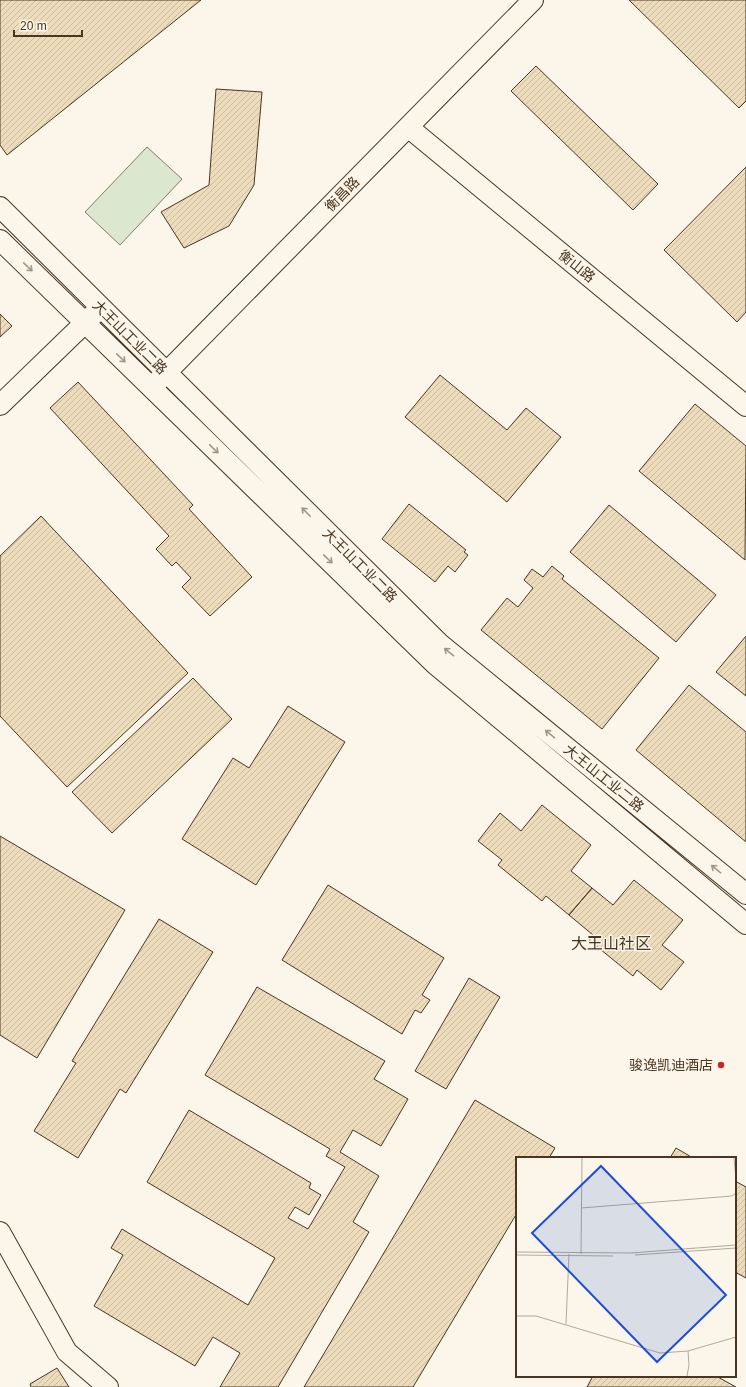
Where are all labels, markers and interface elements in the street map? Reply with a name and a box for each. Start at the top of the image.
scale bar [14,12,82,38]
text: 20 m [20,19,47,33]
street label: 衡昌路 [322,173,362,215]
street label: 衡山路 [556,247,598,285]
one-way arrow [23,263,33,272]
street label: 大王山工业二路 [90,297,170,377]
one-way arrow [116,353,126,363]
one-way arrow [209,444,219,454]
one-way arrow [301,507,311,517]
street label: 大王山工业二路 [320,525,400,605]
one-way arrow [323,554,333,564]
one-way arrow [444,647,455,656]
one-way arrow [545,729,555,738]
street label: 大王山工业二路 [561,741,647,815]
one-way arrow [710,865,721,873]
district label: 大王山社区 [571,935,651,952]
place label: 骏逸凯迪酒店 [629,1057,713,1073]
marker: 骏逸凯迪酒店 [716,1060,726,1070]
inset map [516,1157,736,1377]

